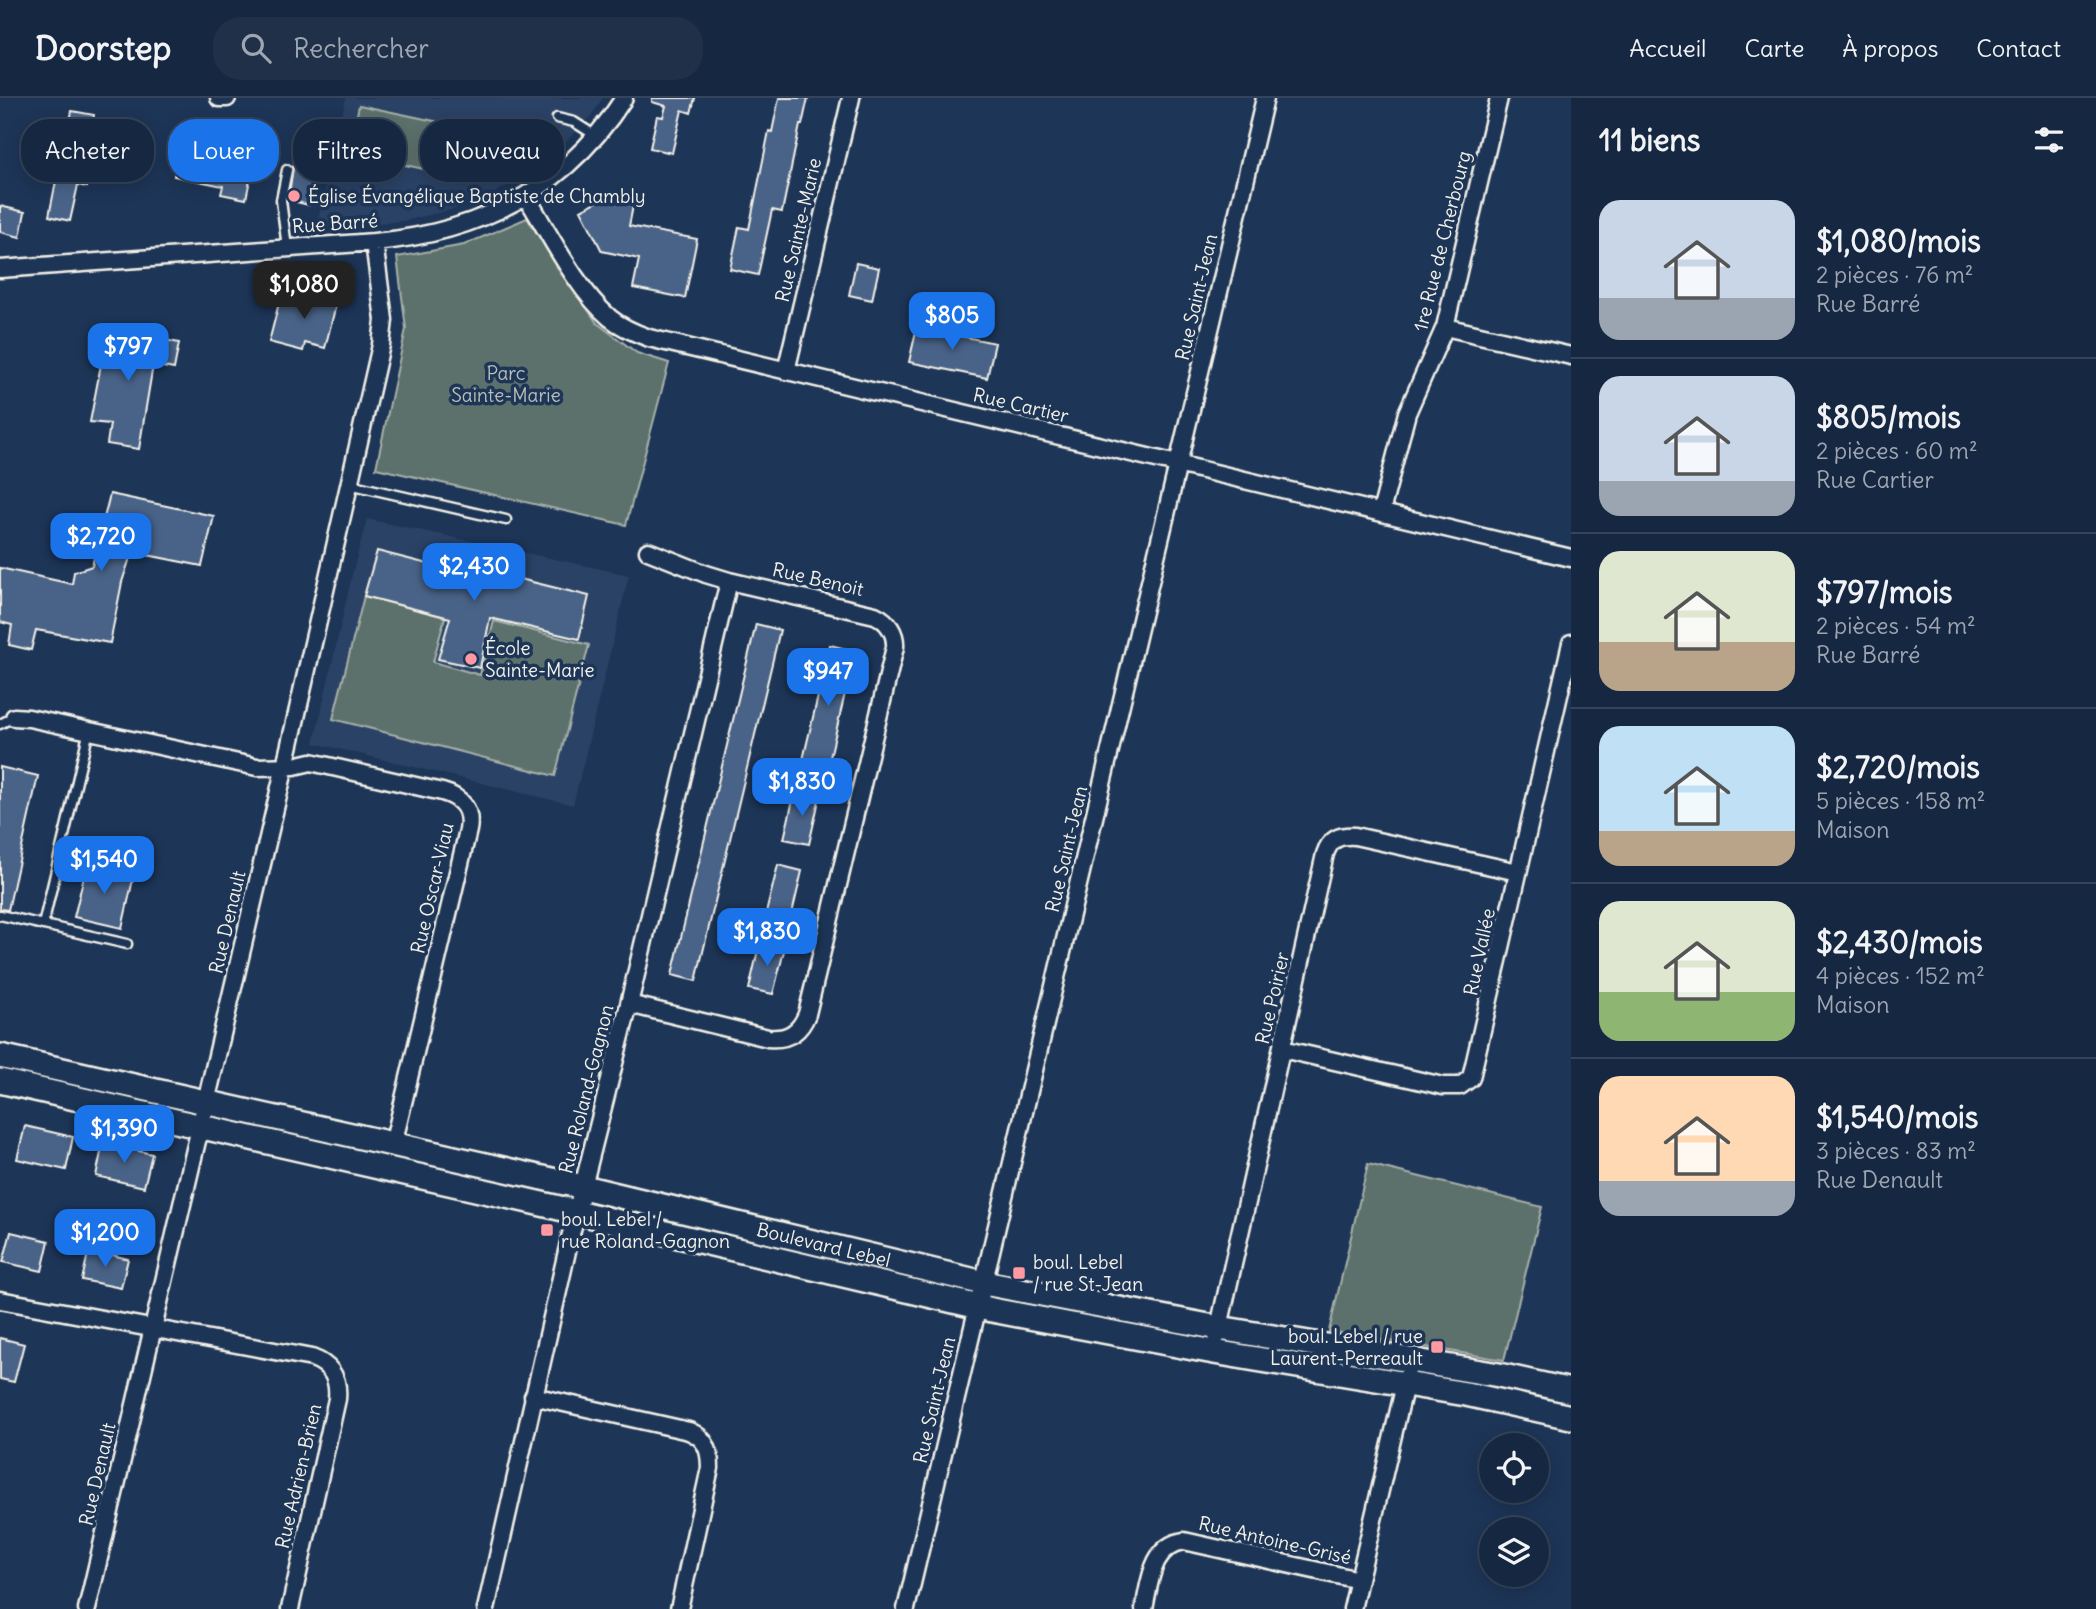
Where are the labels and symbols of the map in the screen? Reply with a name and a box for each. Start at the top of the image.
street label: 1re Rue de Cherbourg [1408,148,1476,334]
street label: Rue Sainte-Marie [770,156,826,304]
place label: Église Évangélique Baptiste de Chambly [308,184,646,208]
marker: Église Évangélique Baptiste de Chambly [286,188,302,204]
street label: Rue Barré [291,208,379,238]
street label: Rue Saint-Jean [1170,231,1222,363]
pin: $1,080 [247,262,361,321]
pin: $805 [911,292,993,352]
pin: $797 [87,324,169,383]
park label: Parc Sainte-Marie [451,361,561,407]
street label: Rue Cartier [971,382,1071,428]
pin: $2,720 [44,514,158,573]
pin: $2,430 [417,544,531,603]
street label: Rue Benoit [770,557,866,601]
place label: École Sainte-Marie [485,636,594,682]
pin: $947 [787,648,869,708]
marker: École Sainte-Marie [463,651,479,667]
pin: $1,830 [745,758,859,818]
street label: Rue Saint-Jean [1040,783,1092,915]
street label: Rue Oscar-Viau [405,820,459,956]
pin: $1,540 [47,836,161,896]
street label: Rue Denault [204,868,250,976]
street label: Rue Vallée [1458,906,1500,998]
pin: $1,830 [710,908,824,968]
street label: Rue Poirier [1250,949,1294,1046]
street label: Rue Roland-Gagnon [553,1002,619,1176]
pin: $1,390 [67,1105,181,1165]
place label: boul. Lebel / rue Roland-Gagnon [561,1207,730,1253]
pin: $1,200 [48,1210,162,1269]
street label: Boulevard Lebel [754,1217,893,1272]
marker: boul. Lebel / rue Roland-Gagnon [539,1222,555,1238]
place label: boul. Lebel / rue St-Jean [1033,1250,1143,1296]
marker: boul. Lebel / rue St-Jean [1011,1265,1027,1281]
place label: boul. Lebel / rue Laurent-Perreault [1270,1324,1423,1370]
street label: Rue Saint-Jean [908,1334,960,1466]
marker: boul. Lebel / rue Laurent-Perreault [1429,1339,1445,1355]
street label: Rue Adrien-Brien [270,1401,326,1551]
street label: Rue Denault [74,1420,120,1528]
street label: Rue Antoine-Grisé [1196,1511,1354,1569]

